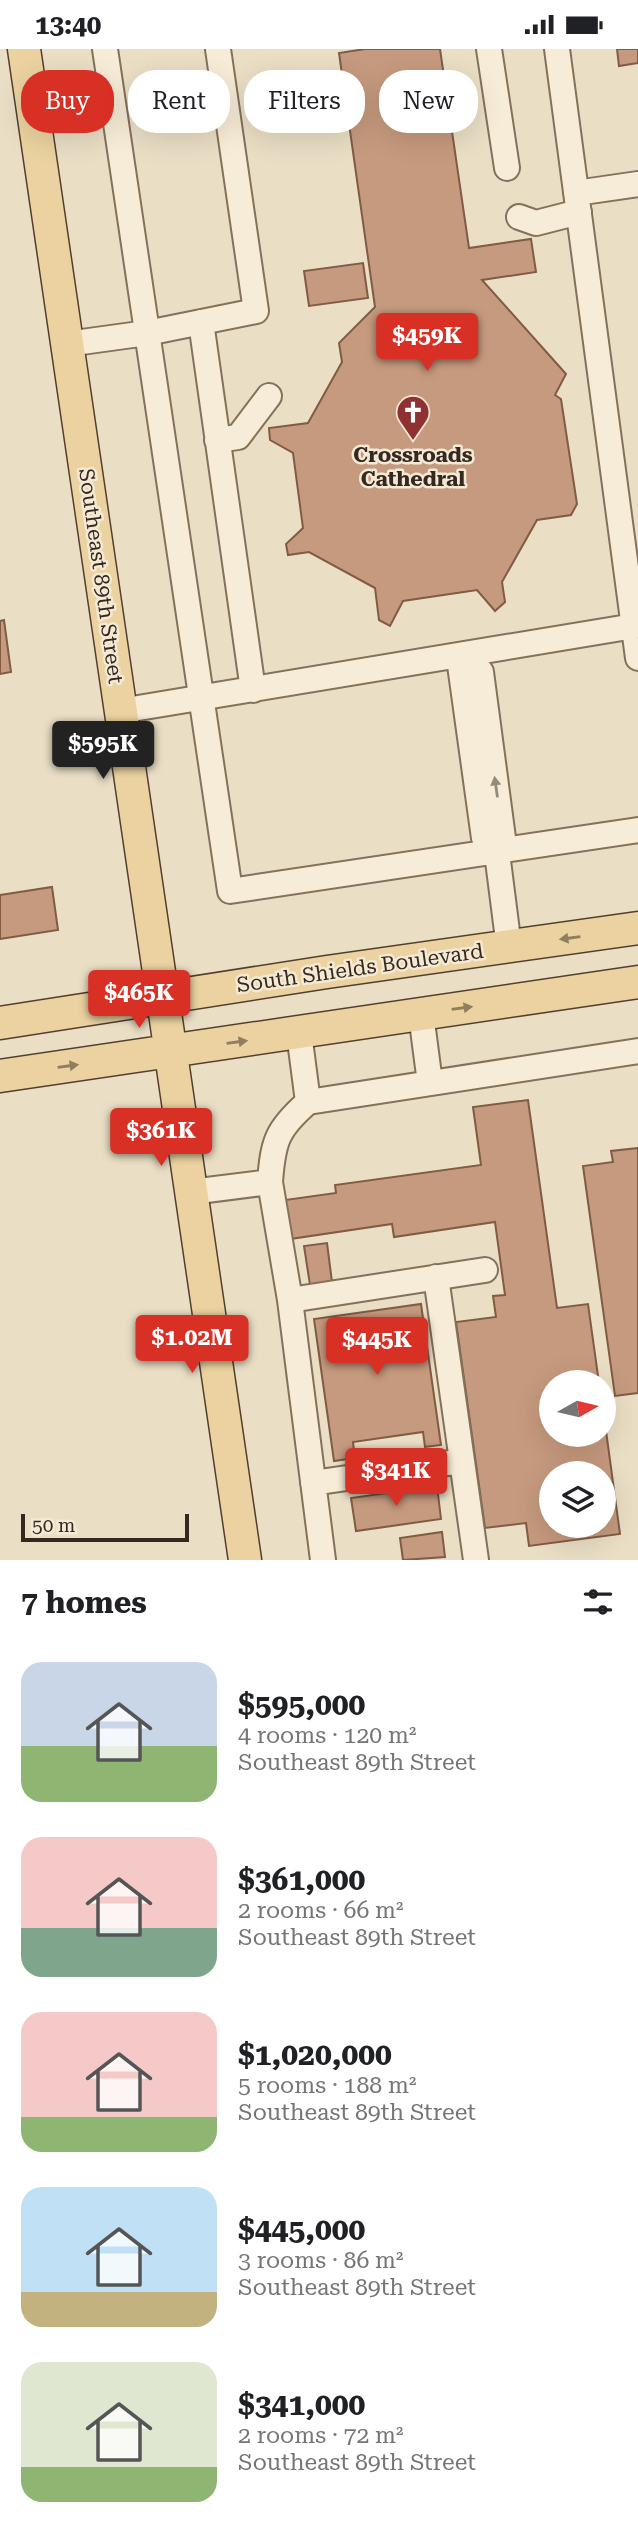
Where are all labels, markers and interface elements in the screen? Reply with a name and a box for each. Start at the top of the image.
text: 13:40 [35,10,101,40]
chip: Buy [21,70,114,133]
chip: Rent [128,70,230,133]
chip: Filters [244,70,365,133]
chip: New [379,70,478,133]
pin: $459K [378,313,476,373]
text: $459K [392,322,462,349]
church icon: Crossroads Cathedral [394,393,432,442]
place label: Crossroads Cathedral [353,443,473,491]
street label: Southeast 89th Street [74,467,128,685]
pin: $595K [54,721,152,781]
text: $595K [68,730,138,757]
one-way arrow [491,775,502,797]
one-way arrow [559,933,581,944]
street label: South Shields Boulevard [235,939,485,997]
pin: $465K [90,971,188,1030]
text: $465K [104,979,174,1006]
one-way arrow [451,1003,473,1014]
one-way arrow [226,1036,248,1047]
one-way arrow [57,1061,79,1072]
pin: $361K [112,1109,210,1168]
text: $361K [126,1117,196,1144]
pin: $1.02M [135,1315,249,1375]
pin: $445K [328,1317,426,1377]
text: $1.02M [152,1324,232,1351]
text: $445K [342,1326,412,1353]
north arrow [539,1370,616,1447]
map controls [539,1370,616,1538]
pin: $341K [347,1449,445,1508]
text: $341K [361,1457,431,1484]
button: layers [539,1461,616,1538]
scale bar [21,1511,189,1543]
text: 50 m [32,1514,75,1537]
icon: filters [579,1583,617,1621]
text: 7 homes [21,1585,147,1620]
text: $595,000 [238,1687,365,1722]
icon: home [77,1690,161,1774]
text: 4 rooms · 120 m² [238,1722,416,1749]
text: Southeast 89th Street [238,1749,476,1776]
text: $361,000 [238,1862,365,1897]
icon: home [77,1865,161,1949]
text: 2 rooms · 66 m² [238,1897,404,1924]
text: Southeast 89th Street [238,1924,476,1951]
text: $1,020,000 [238,2037,392,2072]
icon: home [77,2040,161,2124]
text: 5 rooms · 188 m² [238,2072,416,2099]
text: Southeast 89th Street [238,2099,476,2126]
text: $445,000 [238,2212,365,2247]
icon: home [77,2215,161,2299]
text: 3 rooms · 86 m² [238,2247,404,2274]
text: Southeast 89th Street [238,2274,476,2301]
text: $341,000 [238,2387,365,2422]
icon: home [77,2390,161,2474]
text: 2 rooms · 72 m² [238,2422,404,2449]
text: Southeast 89th Street [238,2449,476,2476]

